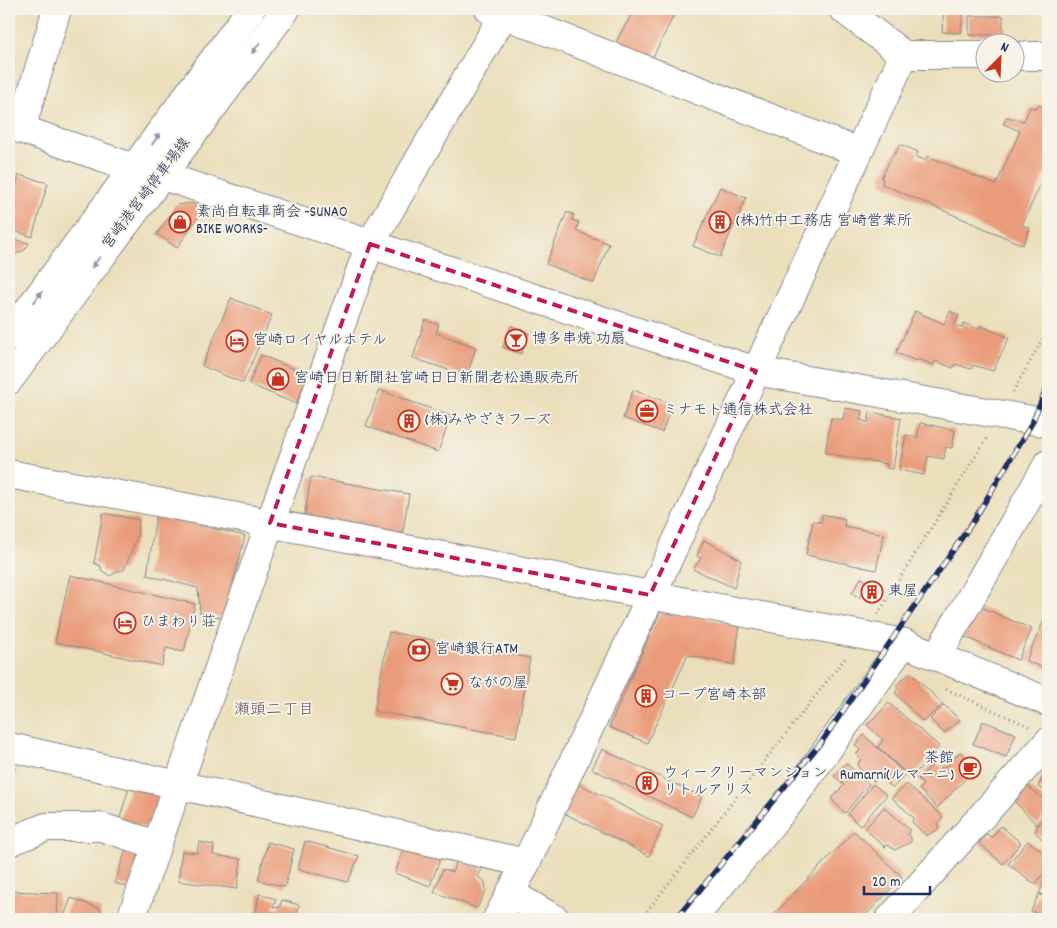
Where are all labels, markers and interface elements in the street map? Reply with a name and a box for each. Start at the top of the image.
north arrow [974,32,1024,82]
text: N [997,37,1012,59]
one-way arrow [251,41,262,54]
one-way arrow [151,132,161,146]
street label: 宮崎港宮崎停車場線 [98,133,196,255]
place label: 素尚自転車商会 -SUNAO BIKE WORKS- [196,202,348,241]
shop icon: 素尚自転車商会 -SUNAO BIKE WORKS- [168,210,192,234]
building icon: (株)竹中工務店 宮崎営業所 [708,210,732,234]
place label: (株)竹中工務店 宮崎営業所 [736,211,912,233]
one-way arrow [91,255,101,269]
one-way arrow [33,290,43,304]
bar icon: 博多串焼 功扇 [504,328,528,352]
hotel icon: 宮崎ロイヤルホテル [225,329,249,353]
place label: 博多串焼 功扇 [532,329,625,351]
place label: 宮崎ロイヤルホテル [253,330,387,352]
shop icon: 宮崎日日新聞社宮崎日日新聞老松通販売所 [266,367,290,391]
place label: 宮崎日日新聞社宮崎日日新聞老松通販売所 [294,368,579,390]
office icon: ミナモト通信株式会社 [635,399,659,423]
place label: ミナモト通信株式会社 [663,400,813,422]
building icon: (株)みやざきフーズ [397,409,421,433]
place label: (株)みやざきフーズ [425,410,551,432]
building icon: 東屋 [860,580,884,604]
place label: 東屋 [888,581,918,603]
hotel icon: ひまわり荘 [113,611,137,635]
place label: ひまわり荘 [141,612,216,634]
bank icon: 宮崎銀行ATM [407,638,431,662]
place label: 宮崎銀行ATM [435,639,518,661]
supermarket icon: ながの屋 [440,672,464,696]
place label: ながの屋 [468,673,528,695]
building icon: コープ宮崎本部 [634,684,658,708]
place label: コープ宮崎本部 [662,685,766,707]
district label: 瀬頭二丁目 [234,699,314,722]
place label: 茶館 Rumarni(ルマーニ) [840,748,954,787]
cafe icon: 茶館 Rumarni(ルマーニ) [958,756,982,780]
place label: ウィークリーマンション リトルアリス [663,763,828,802]
building icon: ウィークリーマンション リトルアリス [635,771,659,795]
scale bar [864,863,931,895]
text: 20 m [872,872,900,894]

